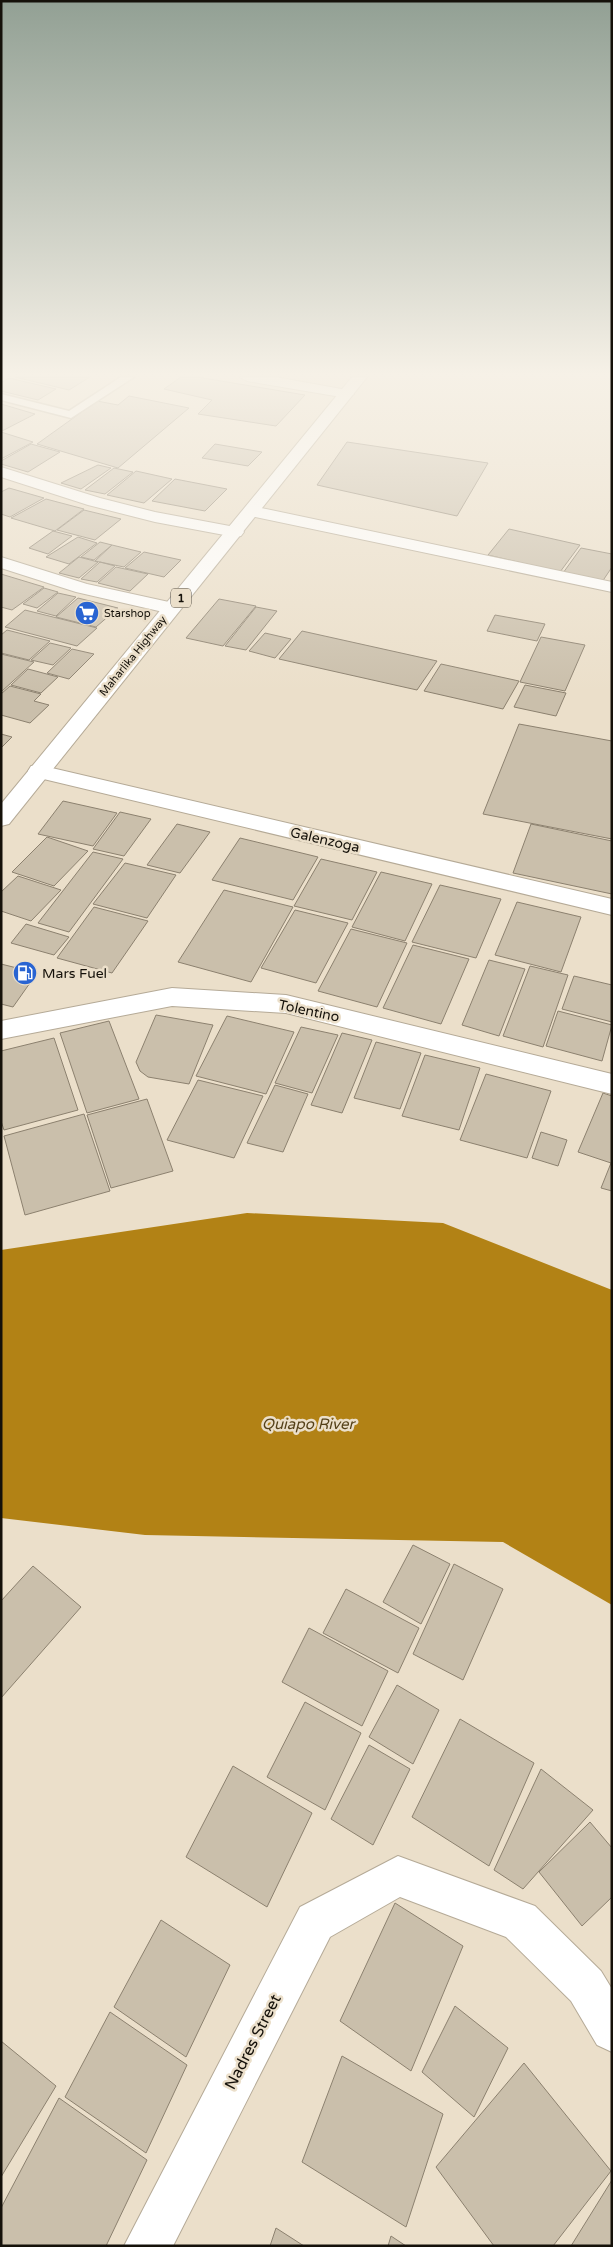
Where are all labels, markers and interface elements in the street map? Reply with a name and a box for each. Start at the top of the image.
road number: 1 [171,588,191,608]
supermarket icon: Starshop [74,600,100,626]
place label: Starshop [104,607,151,620]
street label: Maharlika Highway [97,613,169,699]
street label: Galenzoga [289,824,361,856]
fuel station icon: Mars Fuel [12,960,38,986]
place label: Mars Fuel [42,965,107,982]
street label: Tolentino [277,996,341,1026]
water label: Quiapo River [262,1415,356,1433]
street label: Nadres Street [220,1991,286,2093]

